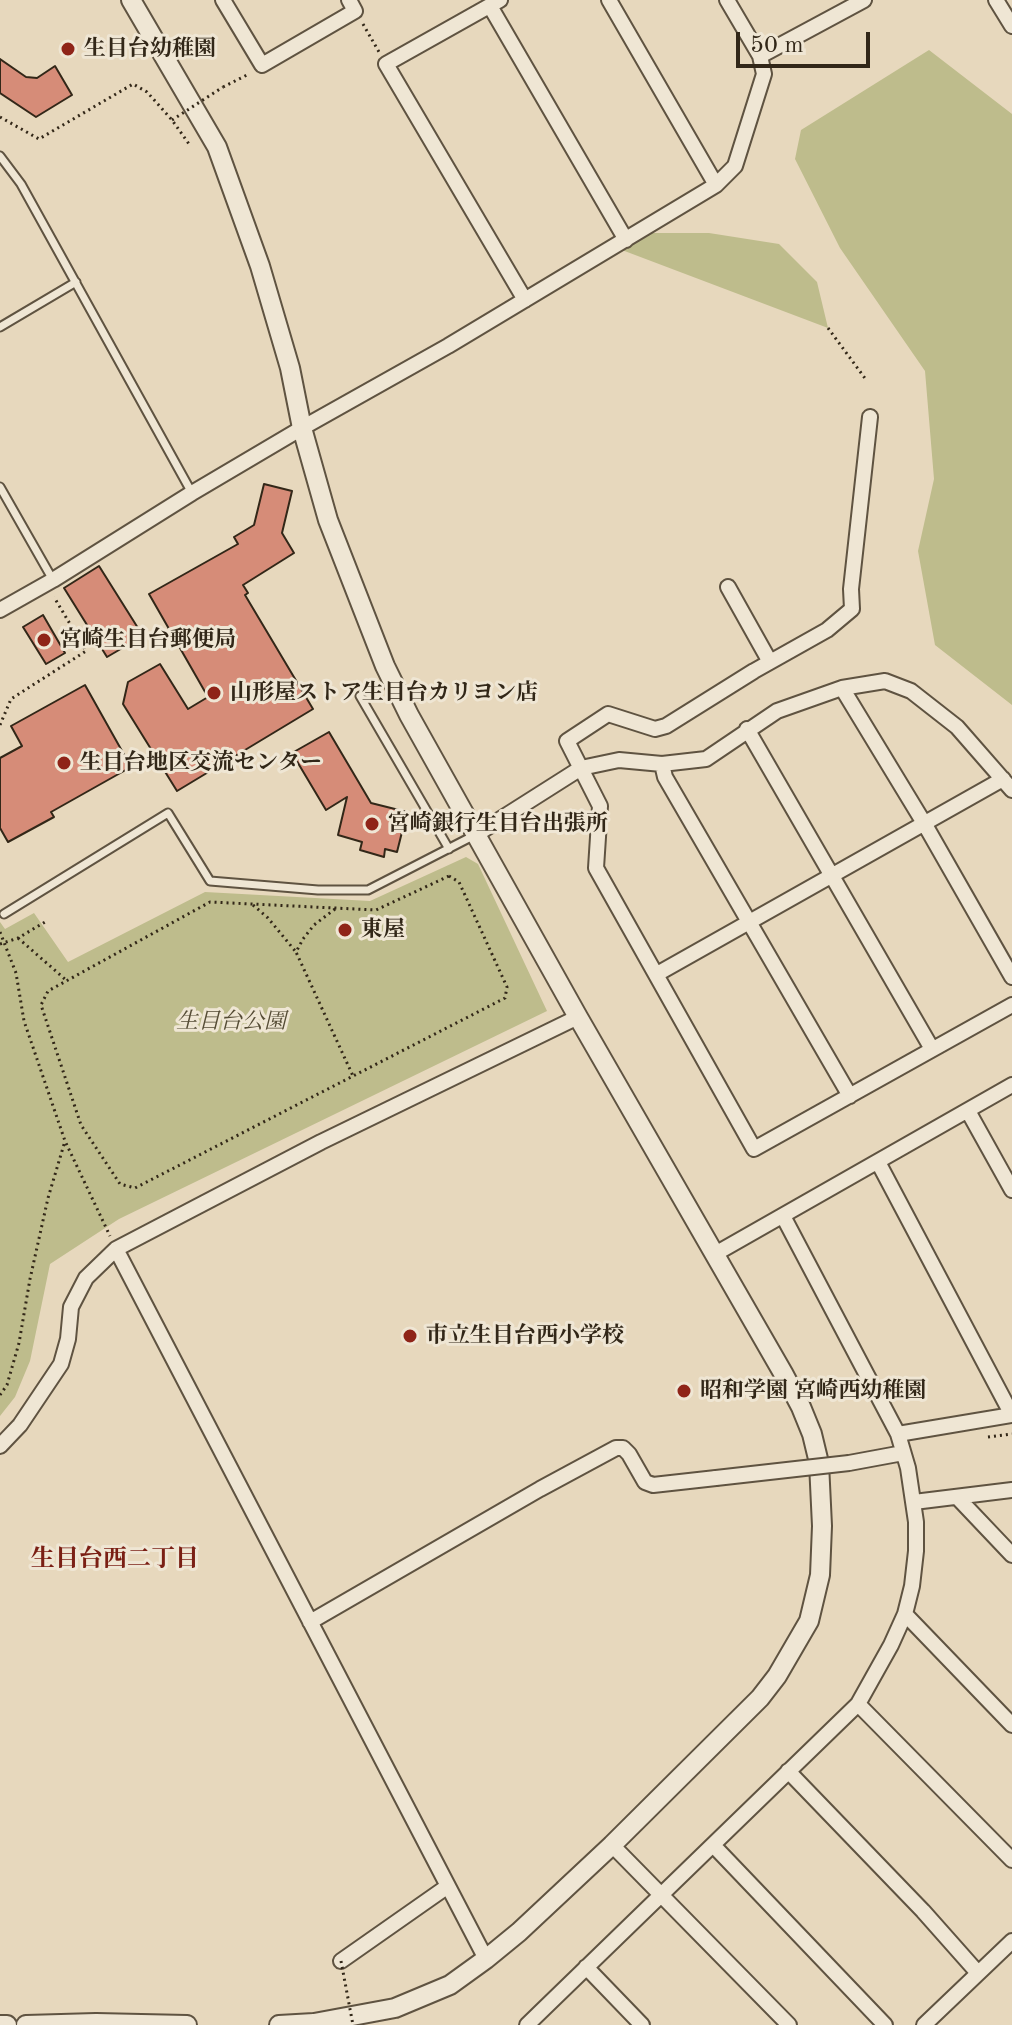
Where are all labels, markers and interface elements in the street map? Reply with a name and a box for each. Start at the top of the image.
scale bar [740,16,874,66]
text: 50 m [750,34,804,58]
place label: 生目台幼稚園 [84,36,216,62]
marker: 生目台幼稚園 [59,40,77,58]
place label: 宮崎生目台郵便局 [60,627,236,653]
marker: 宮崎生目台郵便局 [35,631,53,649]
place label: 山形屋ストア生目台カリヨン店 [230,680,538,706]
marker: 山形屋ストア生目台カリヨン店 [205,684,223,702]
place label: 生目台地区交流センター [80,750,322,776]
marker: 生目台地区交流センター [55,754,73,772]
place label: 宮崎銀行生目台出張所 [388,811,608,837]
marker: 宮崎銀行生目台出張所 [363,815,381,833]
place label: 東屋 [361,917,405,943]
marker: 東屋 [336,921,354,939]
park label: 生目台公園 [176,1009,286,1035]
place label: 市立生目台西小学校 [426,1323,624,1349]
marker: 市立生目台西小学校 [401,1327,419,1345]
place label: 昭和学園 宮崎西幼稚園 [700,1378,926,1404]
marker: 昭和学園 宮崎西幼稚園 [675,1382,693,1400]
district label: 生目台西二丁目 [31,1546,199,1574]

